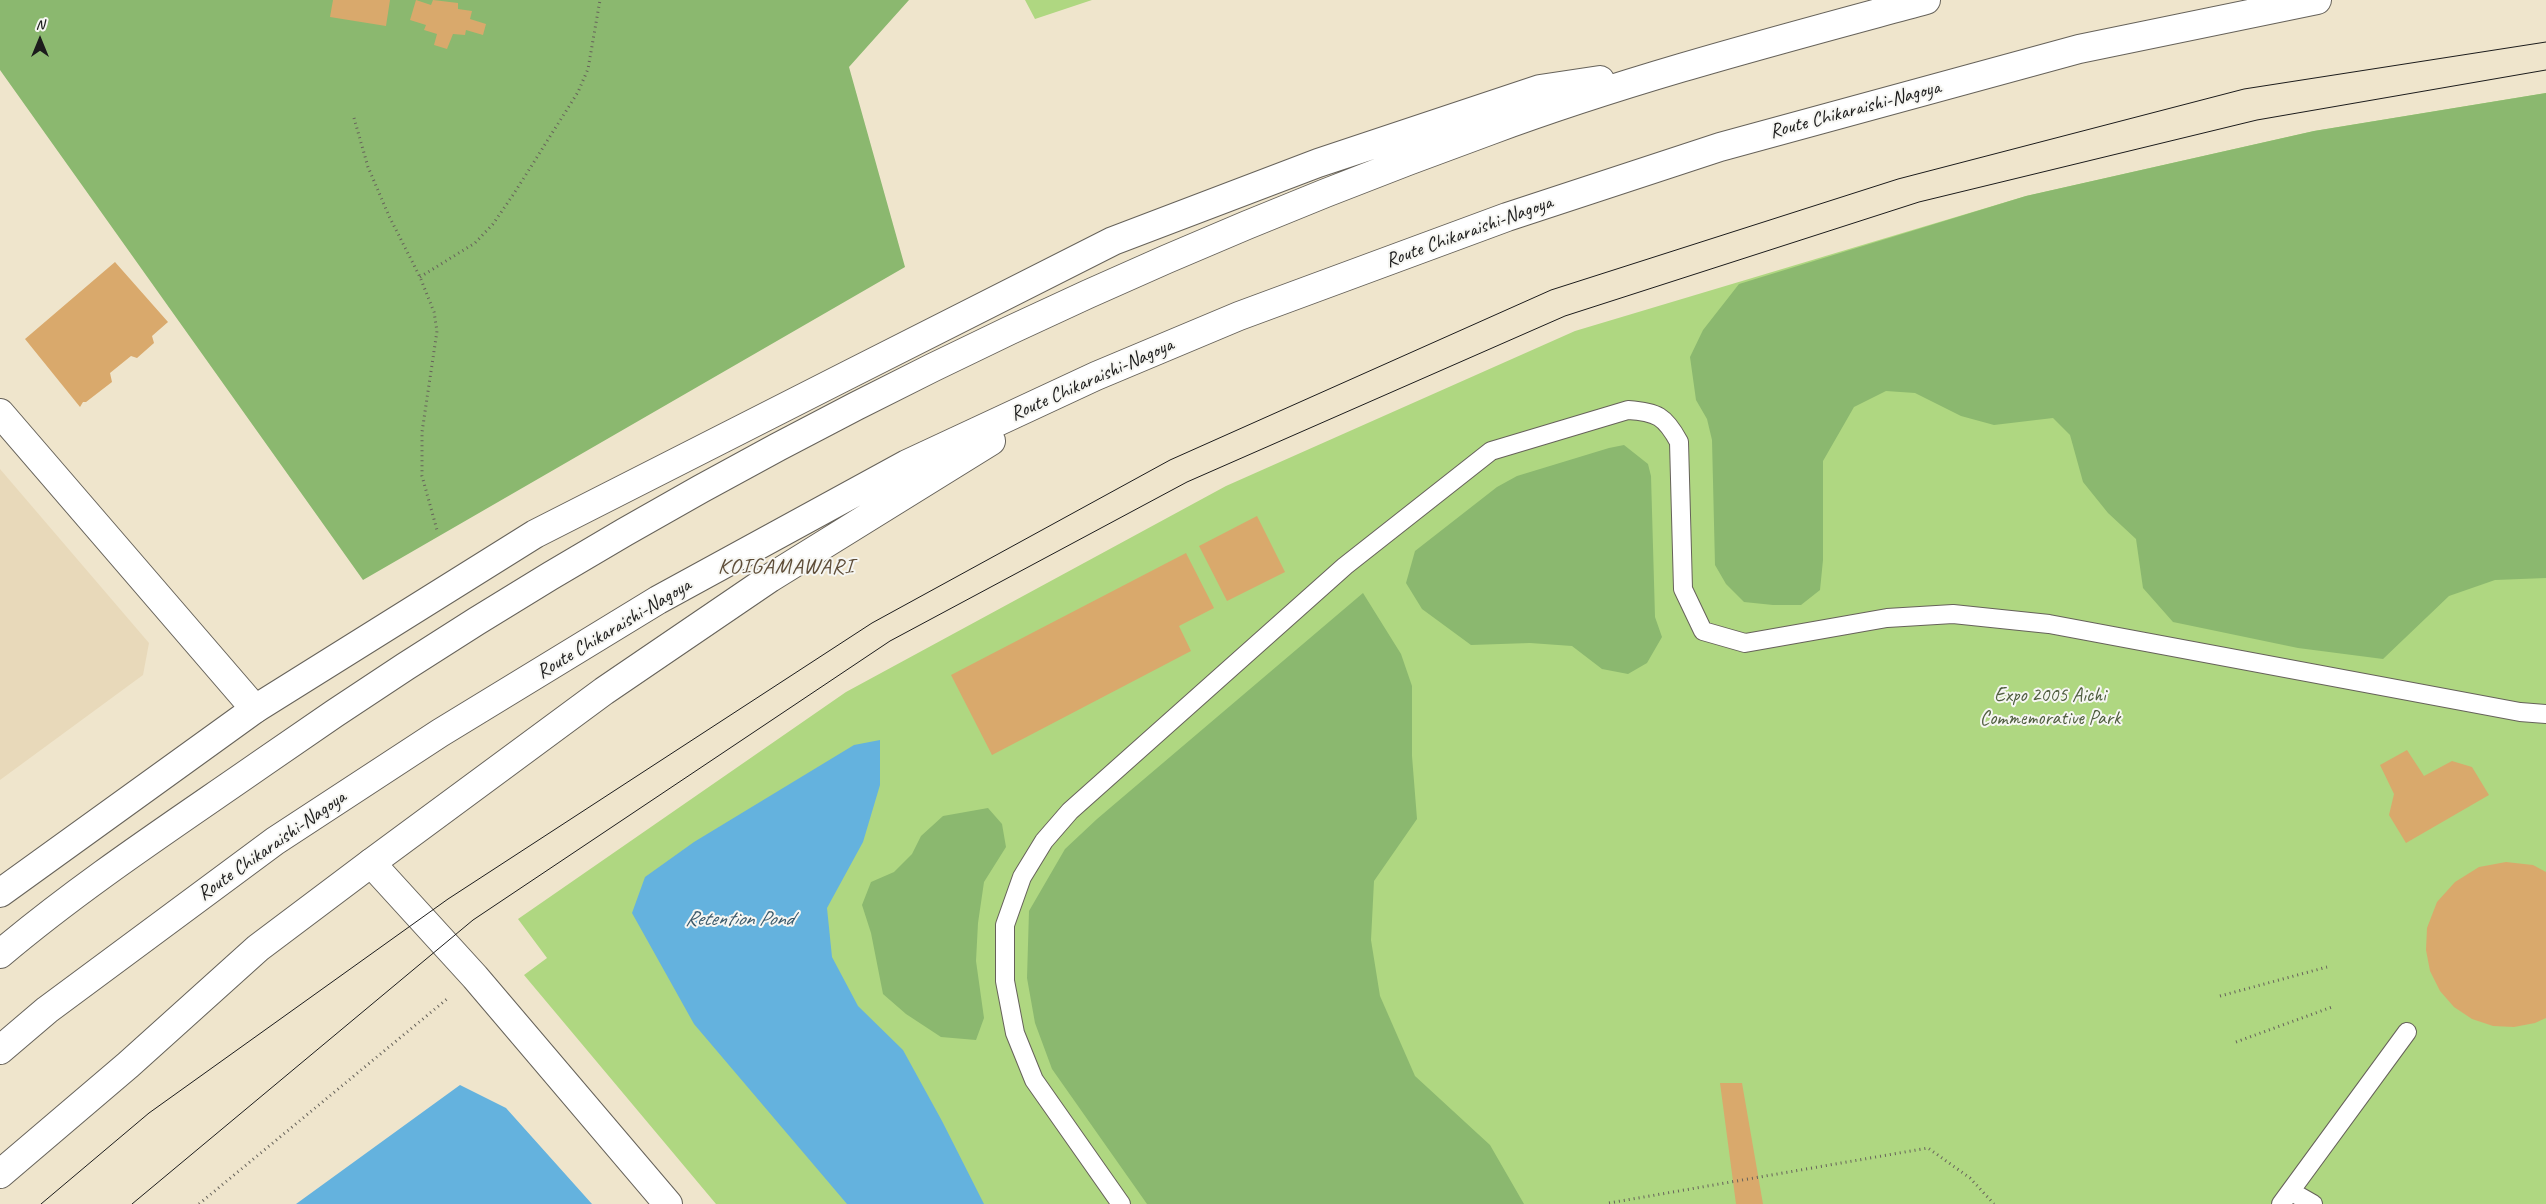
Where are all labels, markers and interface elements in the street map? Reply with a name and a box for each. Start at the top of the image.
north arrow [15,15,65,65]
text: N [36,16,44,33]
street label: Route Chikaraishi-Nagoya [1767,76,1943,144]
street label: Route Chikaraishi-Nagoya [1382,191,1556,273]
street label: Route Chikaraishi-Nagoya [1007,333,1177,427]
district label: KOIGAMAWARI [717,554,855,580]
street label: Route Chikaraishi-Nagoya [532,573,696,685]
park label: Expo 2005 Aichi Commemorative Park [1980,684,2120,731]
street label: Route Chikaraishi-Nagoya [193,786,351,906]
water label: Retention Pond [685,906,793,932]

